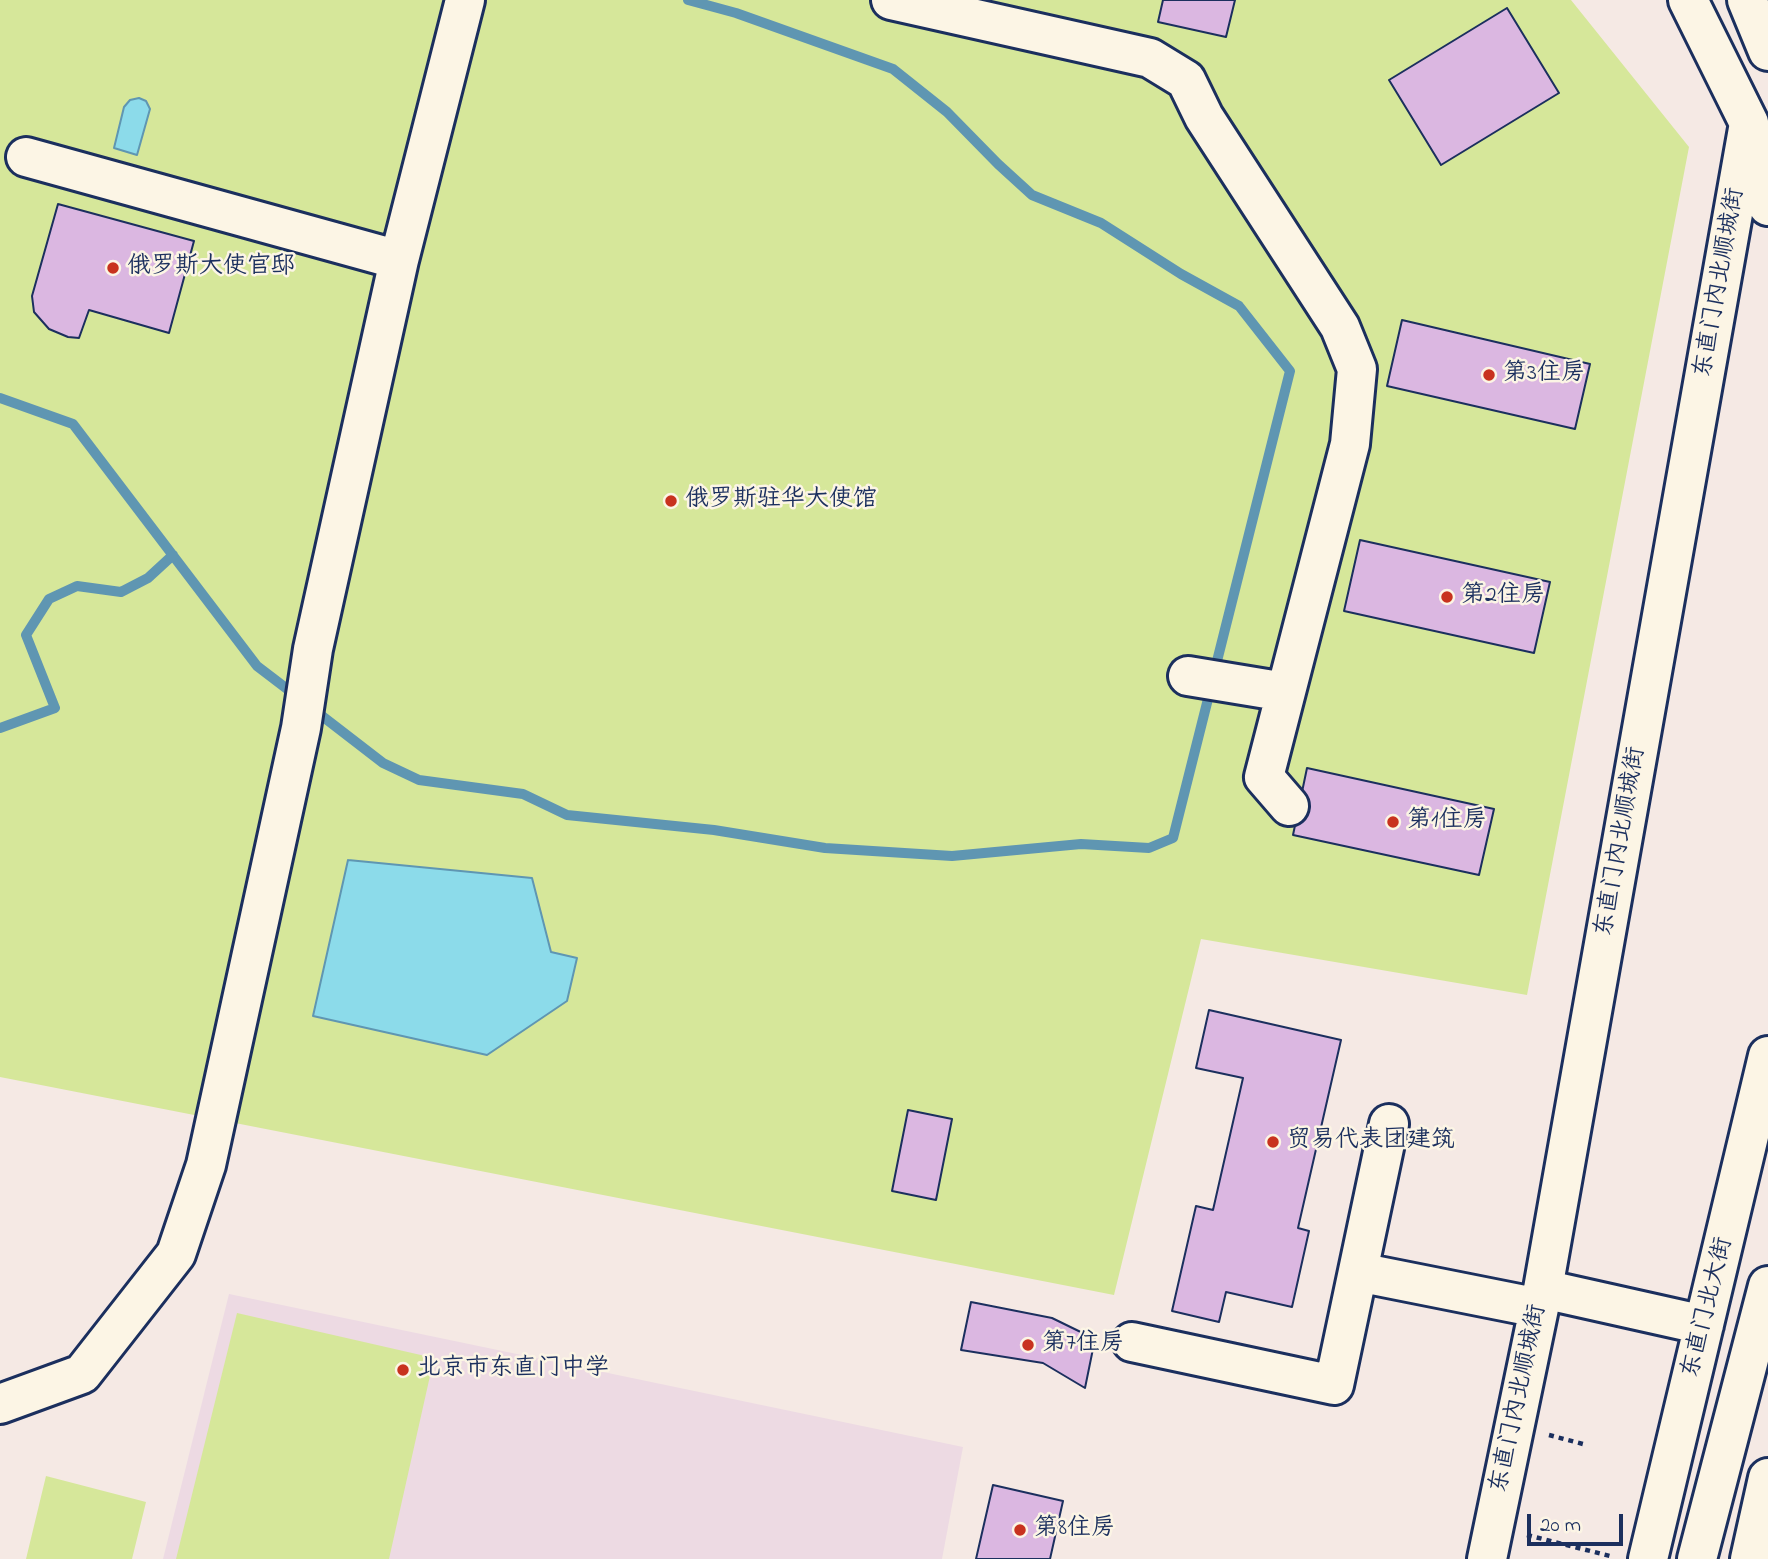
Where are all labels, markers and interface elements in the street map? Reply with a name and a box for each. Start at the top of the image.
street label: 东直门内北顺城街 [1690,186,1752,380]
place label: 俄罗斯大使官邸 [127,254,295,282]
marker: 俄罗斯大使官邸 [105,260,121,276]
place label: 第3住房 [1503,361,1585,389]
marker: 第3住房 [1481,367,1497,383]
place label: 俄罗斯驻华大使馆 [685,487,877,515]
marker: 俄罗斯驻华大使馆 [663,493,679,509]
place label: 第2住房 [1461,583,1545,611]
marker: 第2住房 [1439,589,1455,605]
street label: 东直门内北顺城街 [1591,745,1653,939]
place label: 第1住房 [1407,808,1487,836]
marker: 第1住房 [1385,814,1401,830]
place label: 贸易代表团建筑 [1287,1128,1455,1156]
marker: 贸易代表团建筑 [1265,1134,1281,1150]
street label: 东直门北大街 [1678,1235,1740,1381]
street label: 东直门内北顺城街 [1486,1302,1554,1496]
place label: 第7住房 [1042,1331,1124,1359]
marker: 第7住房 [1020,1337,1036,1353]
place label: 北京市东直门中学 [417,1356,609,1384]
marker: 北京市东直门中学 [395,1362,411,1378]
scale bar [1530,1500,1626,1544]
text: 20 m [1540,1511,1581,1541]
place label: 第8住房 [1034,1516,1115,1544]
marker: 第8住房 [1012,1522,1028,1538]

